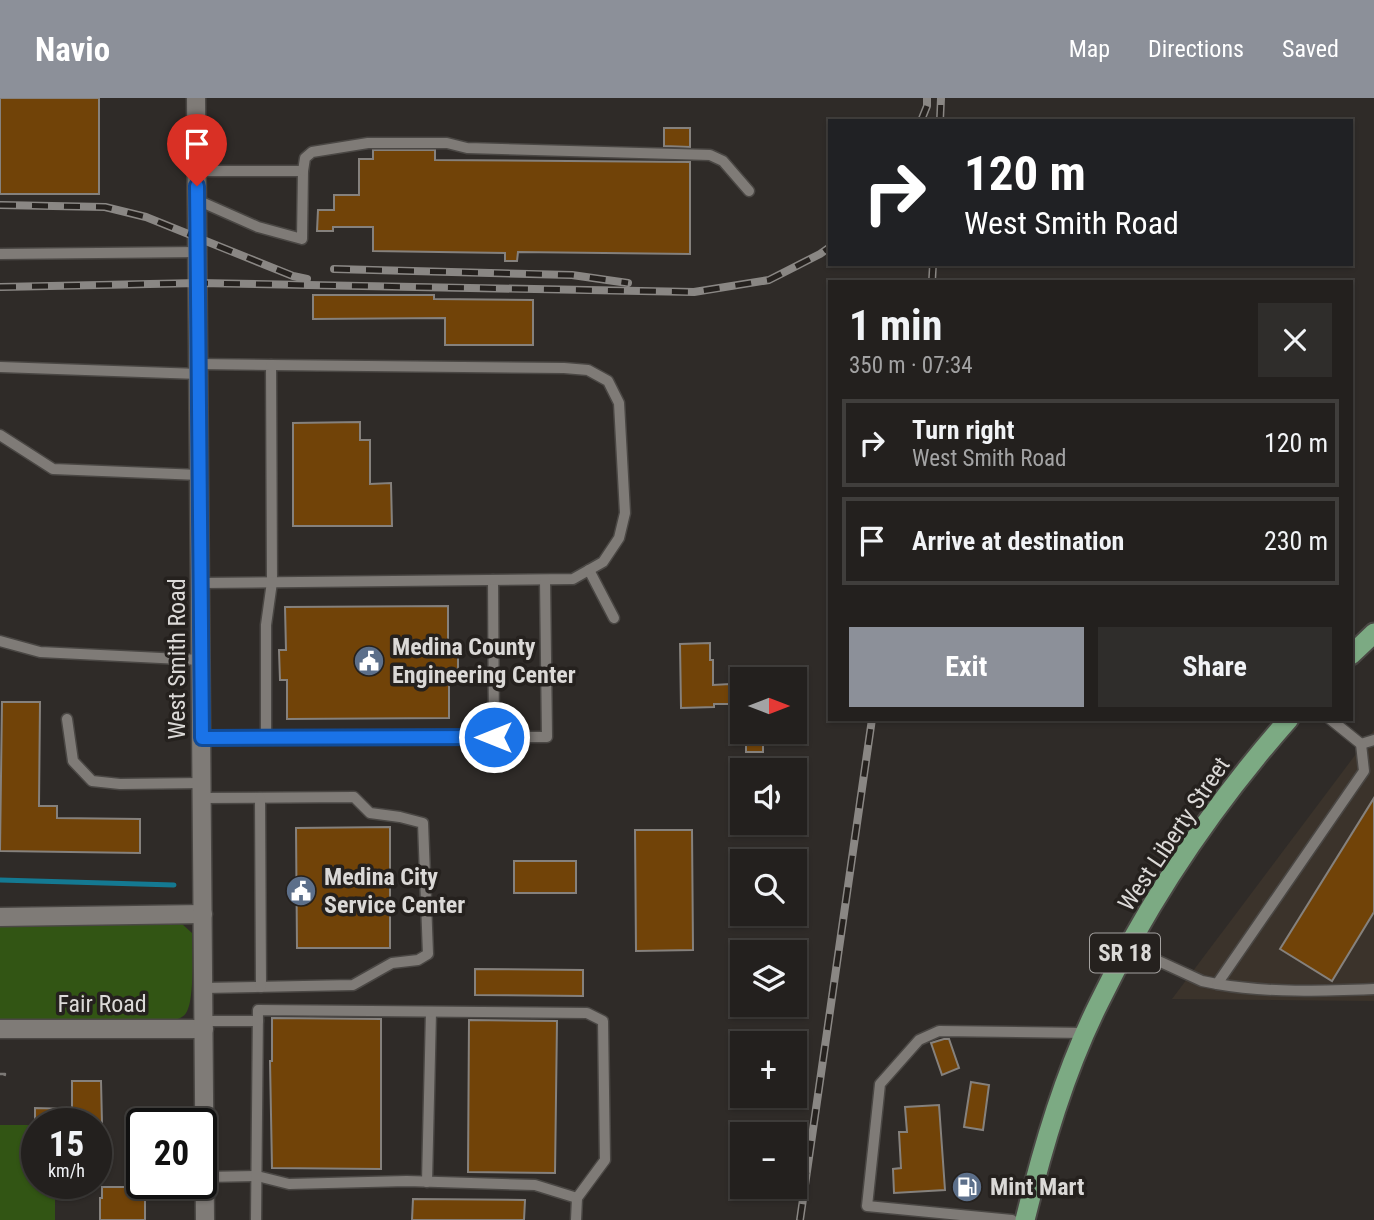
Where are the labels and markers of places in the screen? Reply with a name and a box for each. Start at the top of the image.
pin [167,114,227,186]
place label: Medina County Engineering Center [392,633,576,689]
public building icon: Medina County Engineering Center [352,644,386,678]
place label: Medina City Service Center [324,863,465,919]
public building icon: Medina City Service Center [284,874,318,908]
fuel station icon: Mint Mart [950,1170,984,1204]
place label: Mint Mart [990,1173,1084,1201]

